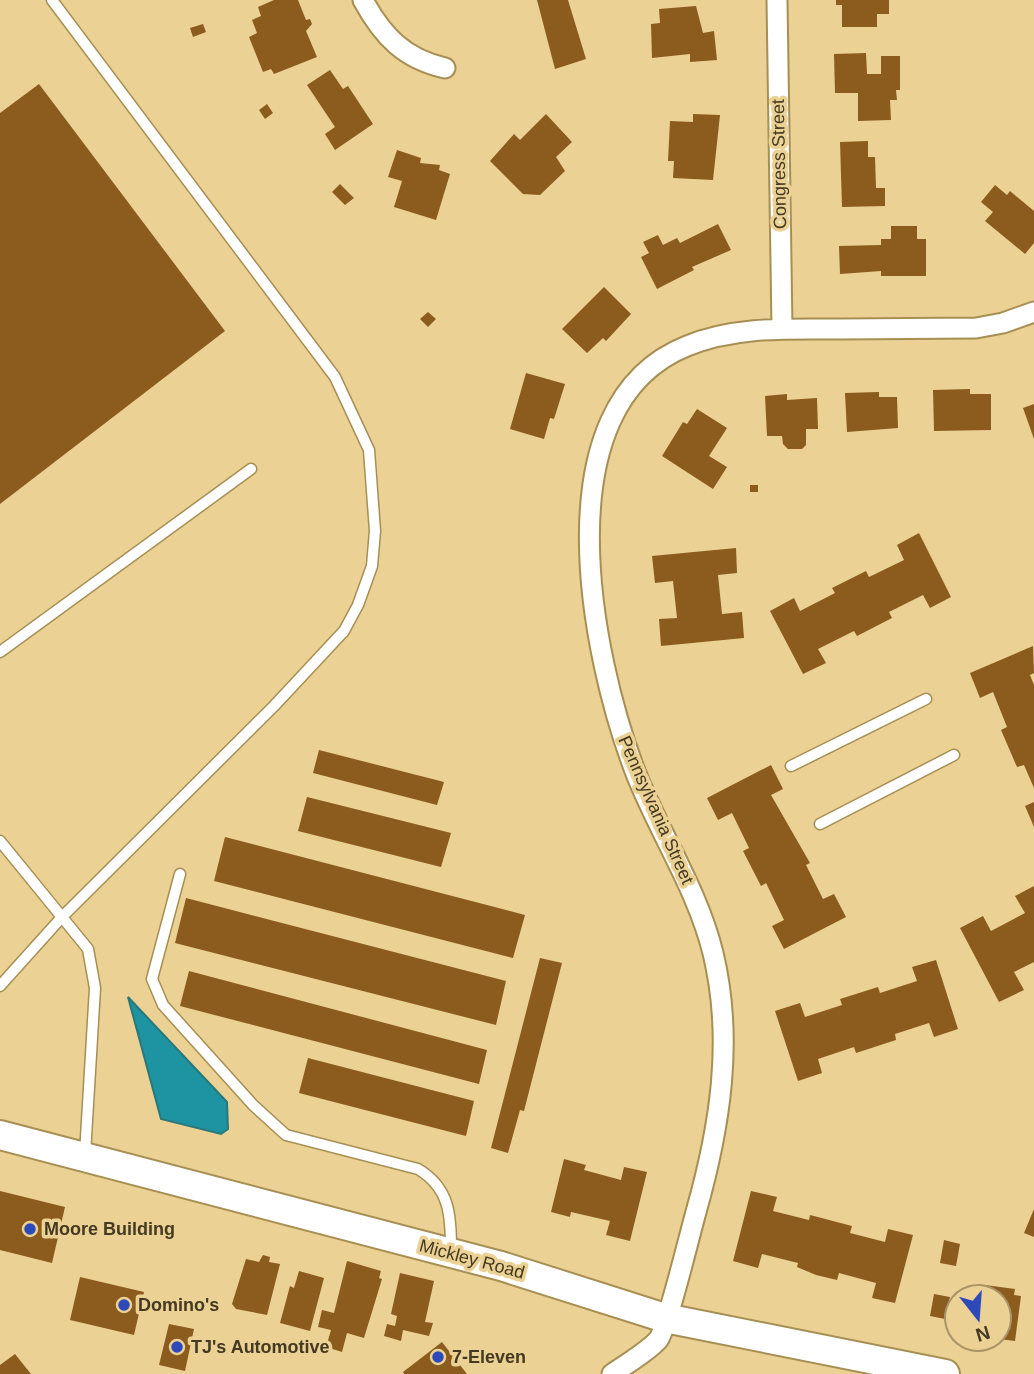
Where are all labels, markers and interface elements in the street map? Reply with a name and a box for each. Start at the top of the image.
street label: Congress Street [768,99,790,229]
street label: Pennsylvania Street [614,733,698,887]
place label: Moore Building [44,1219,175,1239]
marker: Moore Building [22,1221,38,1237]
street label: Mickley Road [417,1235,527,1283]
north arrow [943,1283,1013,1353]
place label: Domino's [138,1295,219,1315]
marker: Domino's [116,1297,132,1313]
text: N [973,1322,992,1346]
place label: TJ's Automotive [191,1337,330,1357]
marker: TJ's Automotive [169,1339,185,1355]
place label: 7-Eleven [452,1347,526,1367]
marker: 7-Eleven [430,1349,446,1365]

